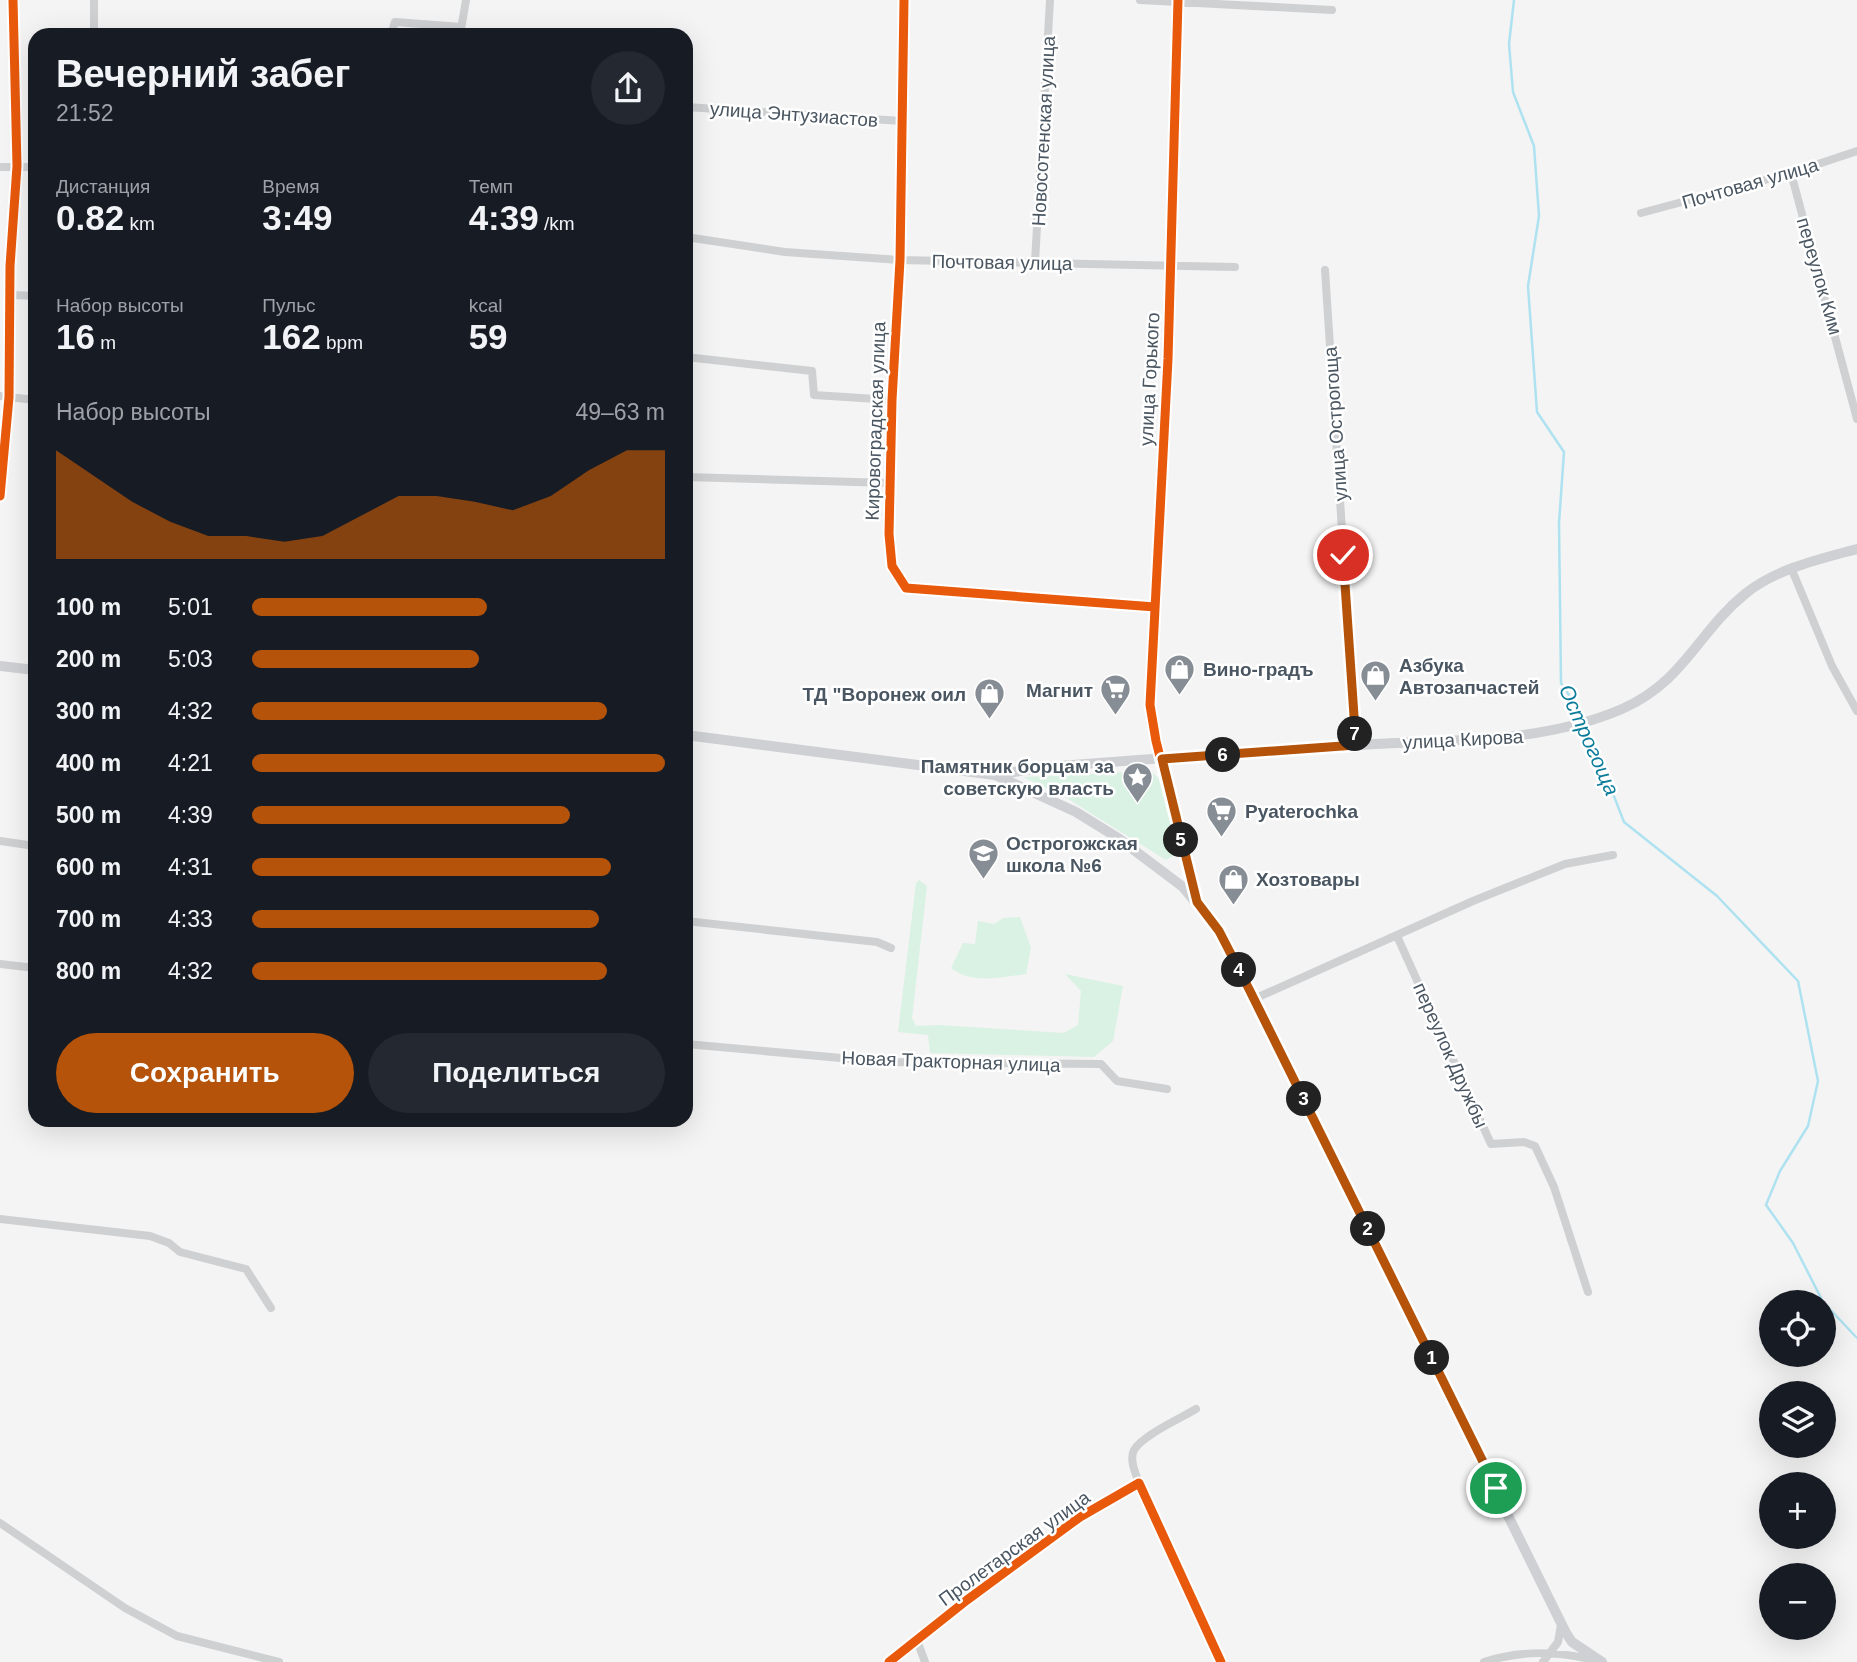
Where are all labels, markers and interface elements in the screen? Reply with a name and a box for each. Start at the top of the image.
street label: Новосотенская улица [1028,35,1059,227]
button: share [591,51,665,125]
text: Вечерний забег [56,53,350,95]
street label: улица Энтузиастов [709,98,879,131]
text: 21:52 [56,100,114,126]
street label: Почтовая улица [1679,154,1821,213]
text: Дистанция [56,176,150,197]
text: Время [262,176,320,197]
text: Темп [469,176,513,197]
text: 0.82 [56,198,124,237]
text: 3:49 [262,198,332,237]
text: 4:39 [469,198,539,237]
text: km [124,213,155,234]
text: /km [539,213,575,234]
street label: переулок Ким [1793,215,1846,337]
street label: Почтовая улица [931,251,1073,274]
text: Набор высоты [56,295,184,316]
text: Пульс [262,295,316,316]
text: kcal [469,295,502,316]
street label: улица Горького [1136,312,1163,446]
text: 16 [56,317,95,356]
text: 162 [262,317,321,356]
text: 59 [469,317,508,356]
street label: Кировоградская улица [862,321,889,521]
text: m [95,332,116,353]
text: bpm [321,332,363,353]
street label: улица Острогоща [1320,346,1351,502]
text: Набор высоты [56,399,210,425]
text: 49–63 m [575,399,665,425]
pin [1313,525,1373,585]
icon: check [1324,536,1362,574]
text: 100 m [56,594,121,620]
text: 5:01 [168,594,213,620]
text: 200 m [56,646,121,672]
text: 5:03 [168,646,213,672]
shop icon: Вино-градъ [1163,652,1197,696]
place label: Азбука Автозапчастей [1399,655,1540,698]
place label: Вино-градъ [1203,659,1314,680]
shop icon: Азбука Автозапчастей [1359,659,1393,703]
supermarket icon: Магнит [1099,673,1133,717]
shop icon: ТД "Воронеж оил [972,677,1006,721]
place label: Магнит [1026,680,1093,701]
water label: Острогоща [1555,681,1624,799]
place label: ТД "Воронеж оил [803,684,966,705]
text: 300 m [56,698,121,724]
text: 4:32 [168,698,213,724]
pin: 7 [1338,716,1372,752]
text: 7 [1349,723,1360,744]
street label: улица Кирова [1402,726,1524,753]
pin: 6 [1206,738,1240,772]
text: 6 [1217,744,1228,765]
text: 400 m [56,750,121,776]
text: 4:21 [168,750,213,776]
place label: Памятник борцам за советскую власть [921,756,1114,799]
place icon: Памятник борцам за советскую власть [1120,760,1154,804]
supermarket icon: Pyaterochka [1205,794,1239,838]
place label: Pyaterochka [1245,801,1358,822]
text: 500 m [56,802,121,828]
text: 4:39 [168,802,213,828]
pin: 5 [1164,822,1198,858]
text: 5 [1175,829,1186,850]
place label: Острогожская школа №6 [1006,833,1138,876]
school or university icon: Острогожская школа №6 [966,837,1000,881]
text: 600 m [56,854,121,880]
text: 4:31 [168,854,213,880]
shop icon: Хозтовары [1216,862,1250,906]
place label: Хозтовары [1256,869,1360,890]
text: 700 m [56,906,121,932]
text: 4:33 [168,906,213,932]
pin: 4 [1222,953,1256,988]
text: 800 m [56,958,121,984]
text: 4:32 [168,958,213,984]
text: 4 [1233,959,1244,980]
street label: переулок Дружбы [1409,979,1492,1131]
button: Сохранить [56,1033,354,1113]
button: Поделиться [368,1033,665,1113]
street label: Новая Тракторная улица [841,1047,1061,1076]
pin: 3 [1286,1082,1322,1116]
text: 3 [1298,1088,1309,1109]
pin: 2 [1350,1212,1386,1246]
text: 2 [1362,1218,1373,1239]
map controls [1759,1290,1836,1640]
button: locate [1759,1290,1836,1367]
pin: 1 [1414,1340,1450,1376]
text: 1 [1426,1347,1437,1368]
button: layers [1759,1381,1836,1458]
pin [1466,1458,1526,1518]
icon: arrive [1477,1469,1515,1507]
button: + [1759,1472,1836,1549]
street label: Пролетарская улица [935,1486,1094,1610]
button: − [1759,1563,1836,1640]

